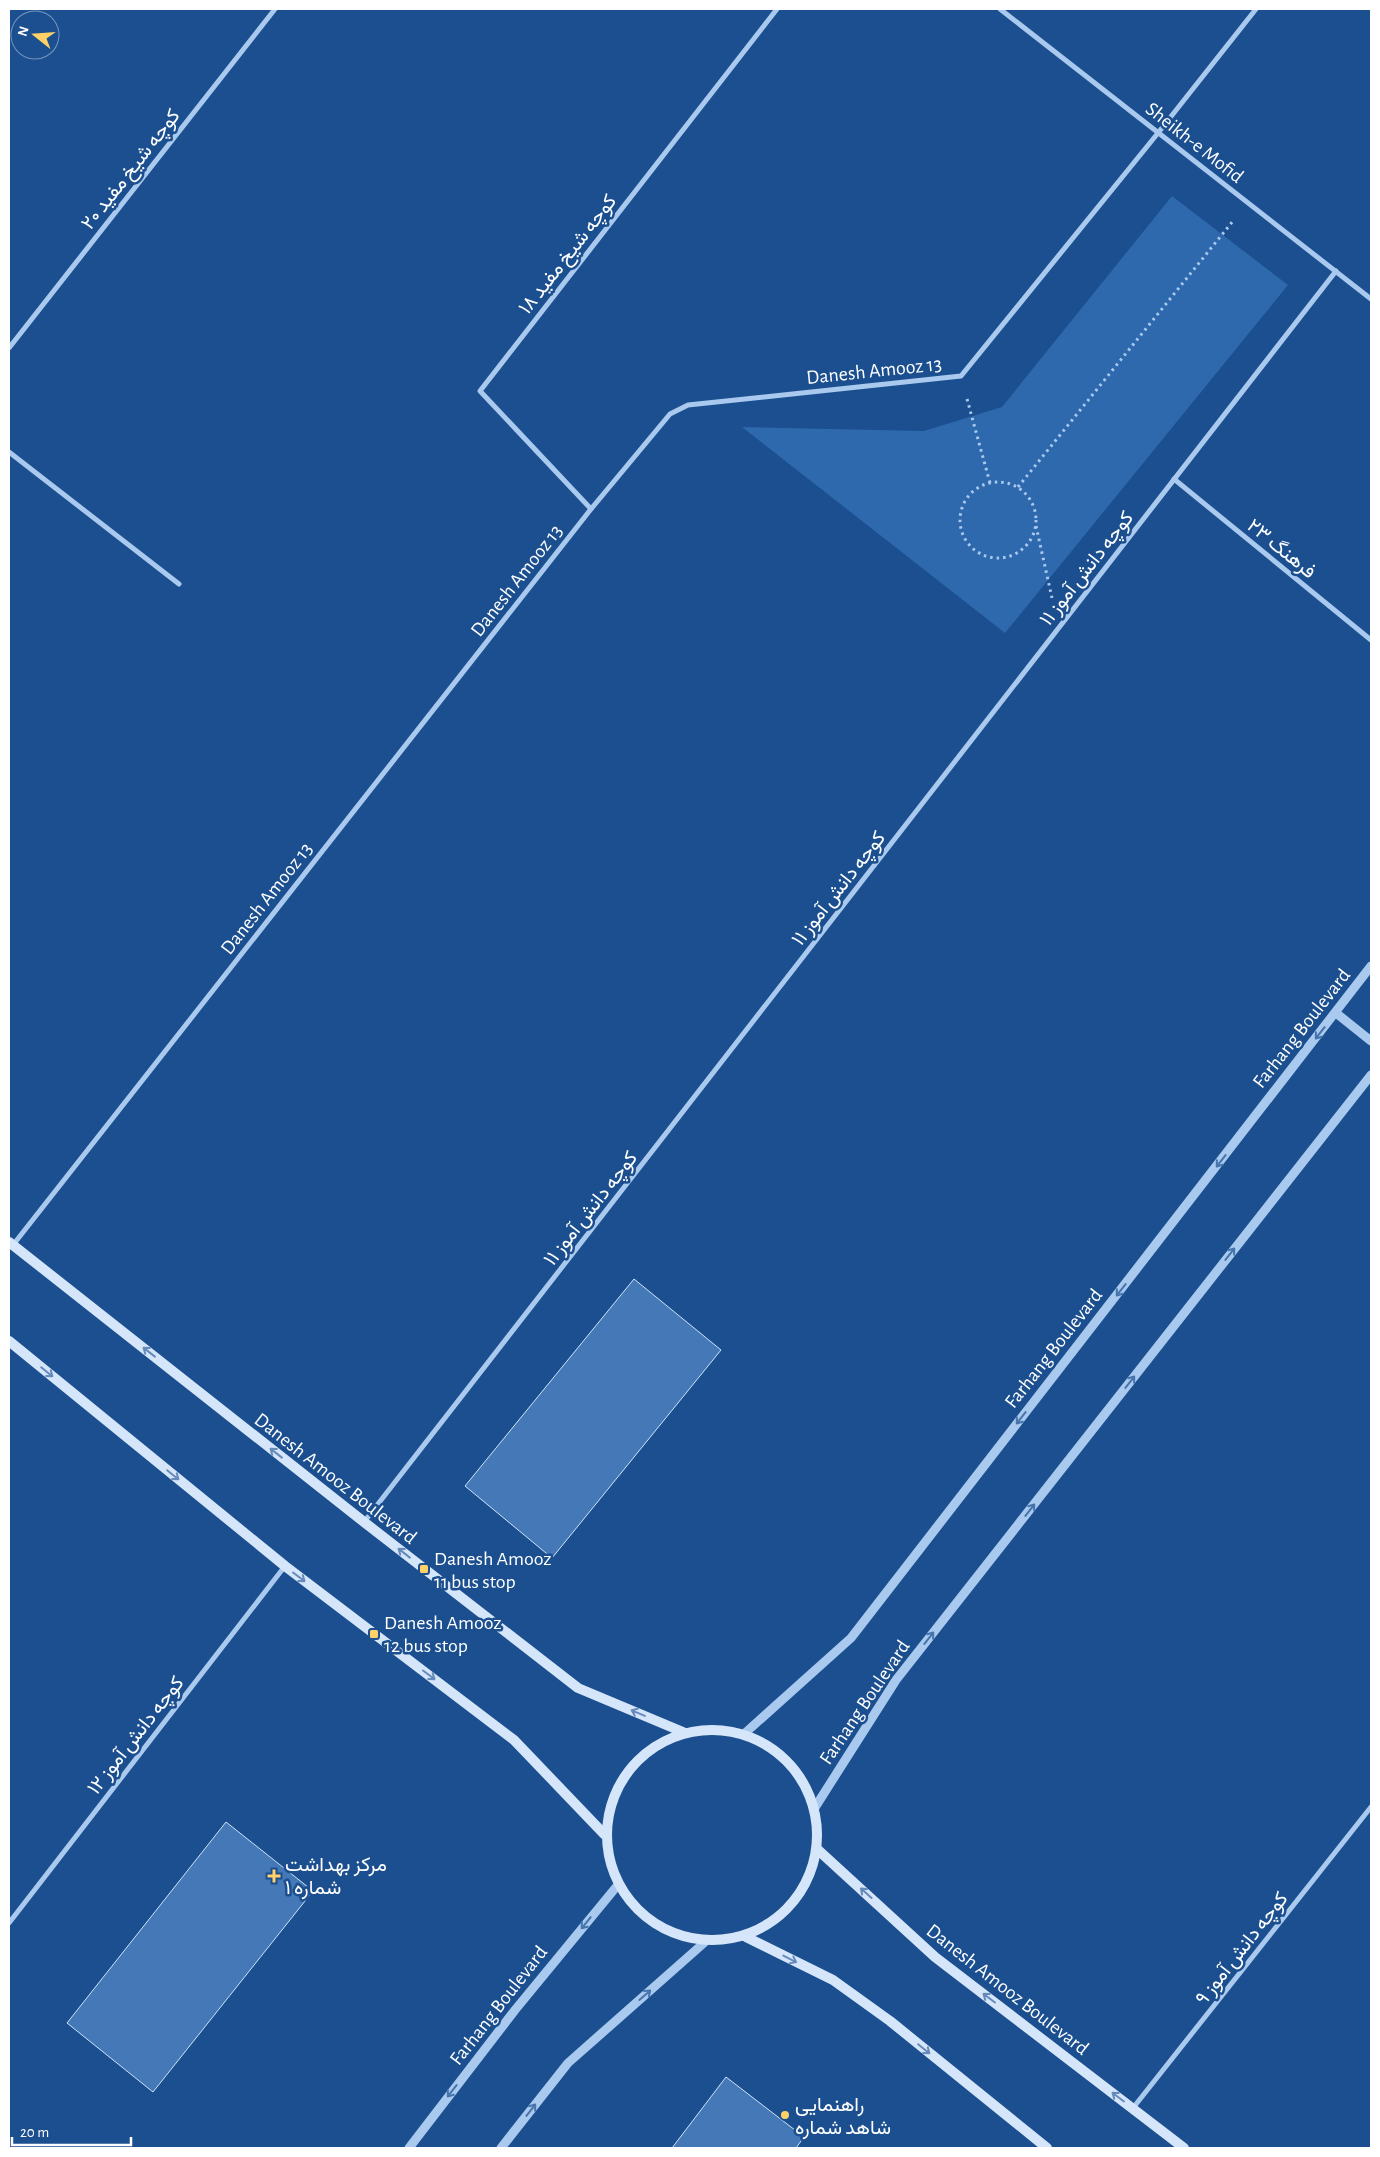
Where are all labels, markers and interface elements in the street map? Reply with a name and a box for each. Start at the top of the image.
north arrow [10,10,60,60]
text: N [15,25,32,38]
street label: Sheikh-e Mofid [1142,99,1247,187]
street label: کوچه شیخ مفید ۲۰ [78,106,186,235]
street label: کوچه شیخ مفید ۱۸ [515,191,623,320]
street label: Danesh Amooz 13 [805,354,943,388]
street label: کوچه دانش آموز ۱۱ [1035,507,1140,631]
street label: فرهنگ ۲۳ [1242,515,1319,584]
street label: Danesh Amooz 13 [467,521,567,640]
street label: کوچه دانش آموز ۱۱ [787,827,892,951]
street label: Danesh Amooz 13 [217,839,317,958]
street label: Farhang Boulevard [1249,965,1354,1092]
one-way arrow [1315,1026,1325,1040]
street label: کوچه دانش آموز ۱۱ [539,1147,644,1271]
one-way arrow [1215,1154,1226,1167]
one-way arrow [1225,1248,1236,1261]
one-way arrow [1116,1283,1127,1296]
street label: Farhang Boulevard [1001,1285,1106,1412]
one-way arrow [142,1347,155,1358]
one-way arrow [40,1367,53,1378]
one-way arrow [1125,1375,1135,1389]
street label: Danesh Amooz Boulevard [251,1409,420,1548]
one-way arrow [1016,1411,1027,1424]
one-way arrow [270,1447,283,1458]
one-way arrow [166,1469,179,1480]
one-way arrow [1024,1504,1035,1517]
one-way arrow [397,1548,411,1558]
place label: Danesh Amooz 11 bus stop [434,1549,552,1592]
marker: Danesh Amooz 11 bus stop [418,1563,430,1575]
one-way arrow [292,1571,305,1582]
place label: Danesh Amooz 12 bus stop [384,1613,502,1656]
marker: Danesh Amooz 12 bus stop [368,1628,380,1640]
one-way arrow [924,1632,935,1645]
street label: Farhang Boulevard [816,1637,914,1768]
one-way arrow [422,1669,435,1680]
street label: کوچه دانش آموز ۱۲ [83,1672,190,1800]
one-way arrow [631,1707,646,1717]
place label: مرکز بهداشت شماره ۱ [285,1855,387,1900]
marker: مرکز بهداشت شماره ۱ [267,1869,281,1883]
one-way arrow [859,1887,872,1899]
street label: کوچه دانش آموز ۹ [1191,1888,1294,2011]
one-way arrow [581,1916,592,1929]
street label: Danesh Amooz Boulevard [923,1920,1092,2059]
street label: Farhang Boulevard [446,1942,551,2069]
one-way arrow [782,1954,797,1964]
one-way arrow [638,1989,651,2001]
one-way arrow [983,1993,996,2004]
one-way arrow [917,2043,930,2054]
one-way arrow [447,2085,458,2098]
one-way arrow [1112,2091,1125,2102]
place label: راهنمایی شاهد شماره [795,2095,891,2140]
one-way arrow [525,2104,536,2117]
marker: راهنمایی شاهد شماره [779,2109,791,2121]
scale bar [12,2114,131,2146]
text: 20 m [20,2125,49,2140]

